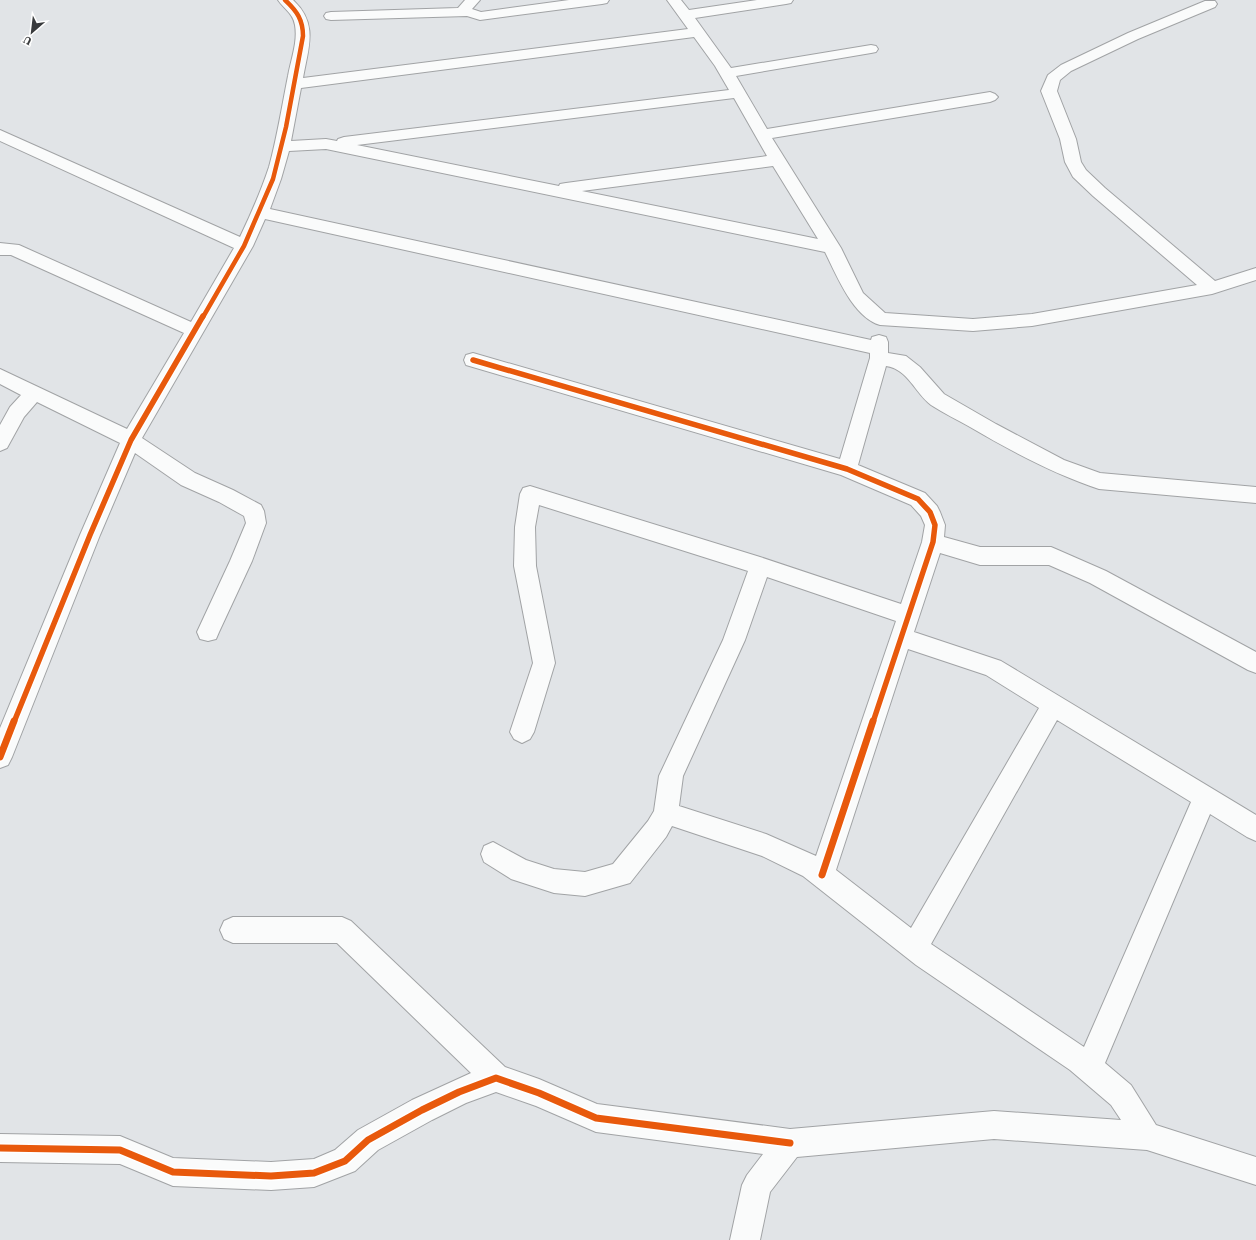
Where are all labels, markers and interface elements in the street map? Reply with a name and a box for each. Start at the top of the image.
north arrow [12,12,52,52]
text: U [20,32,35,49]

